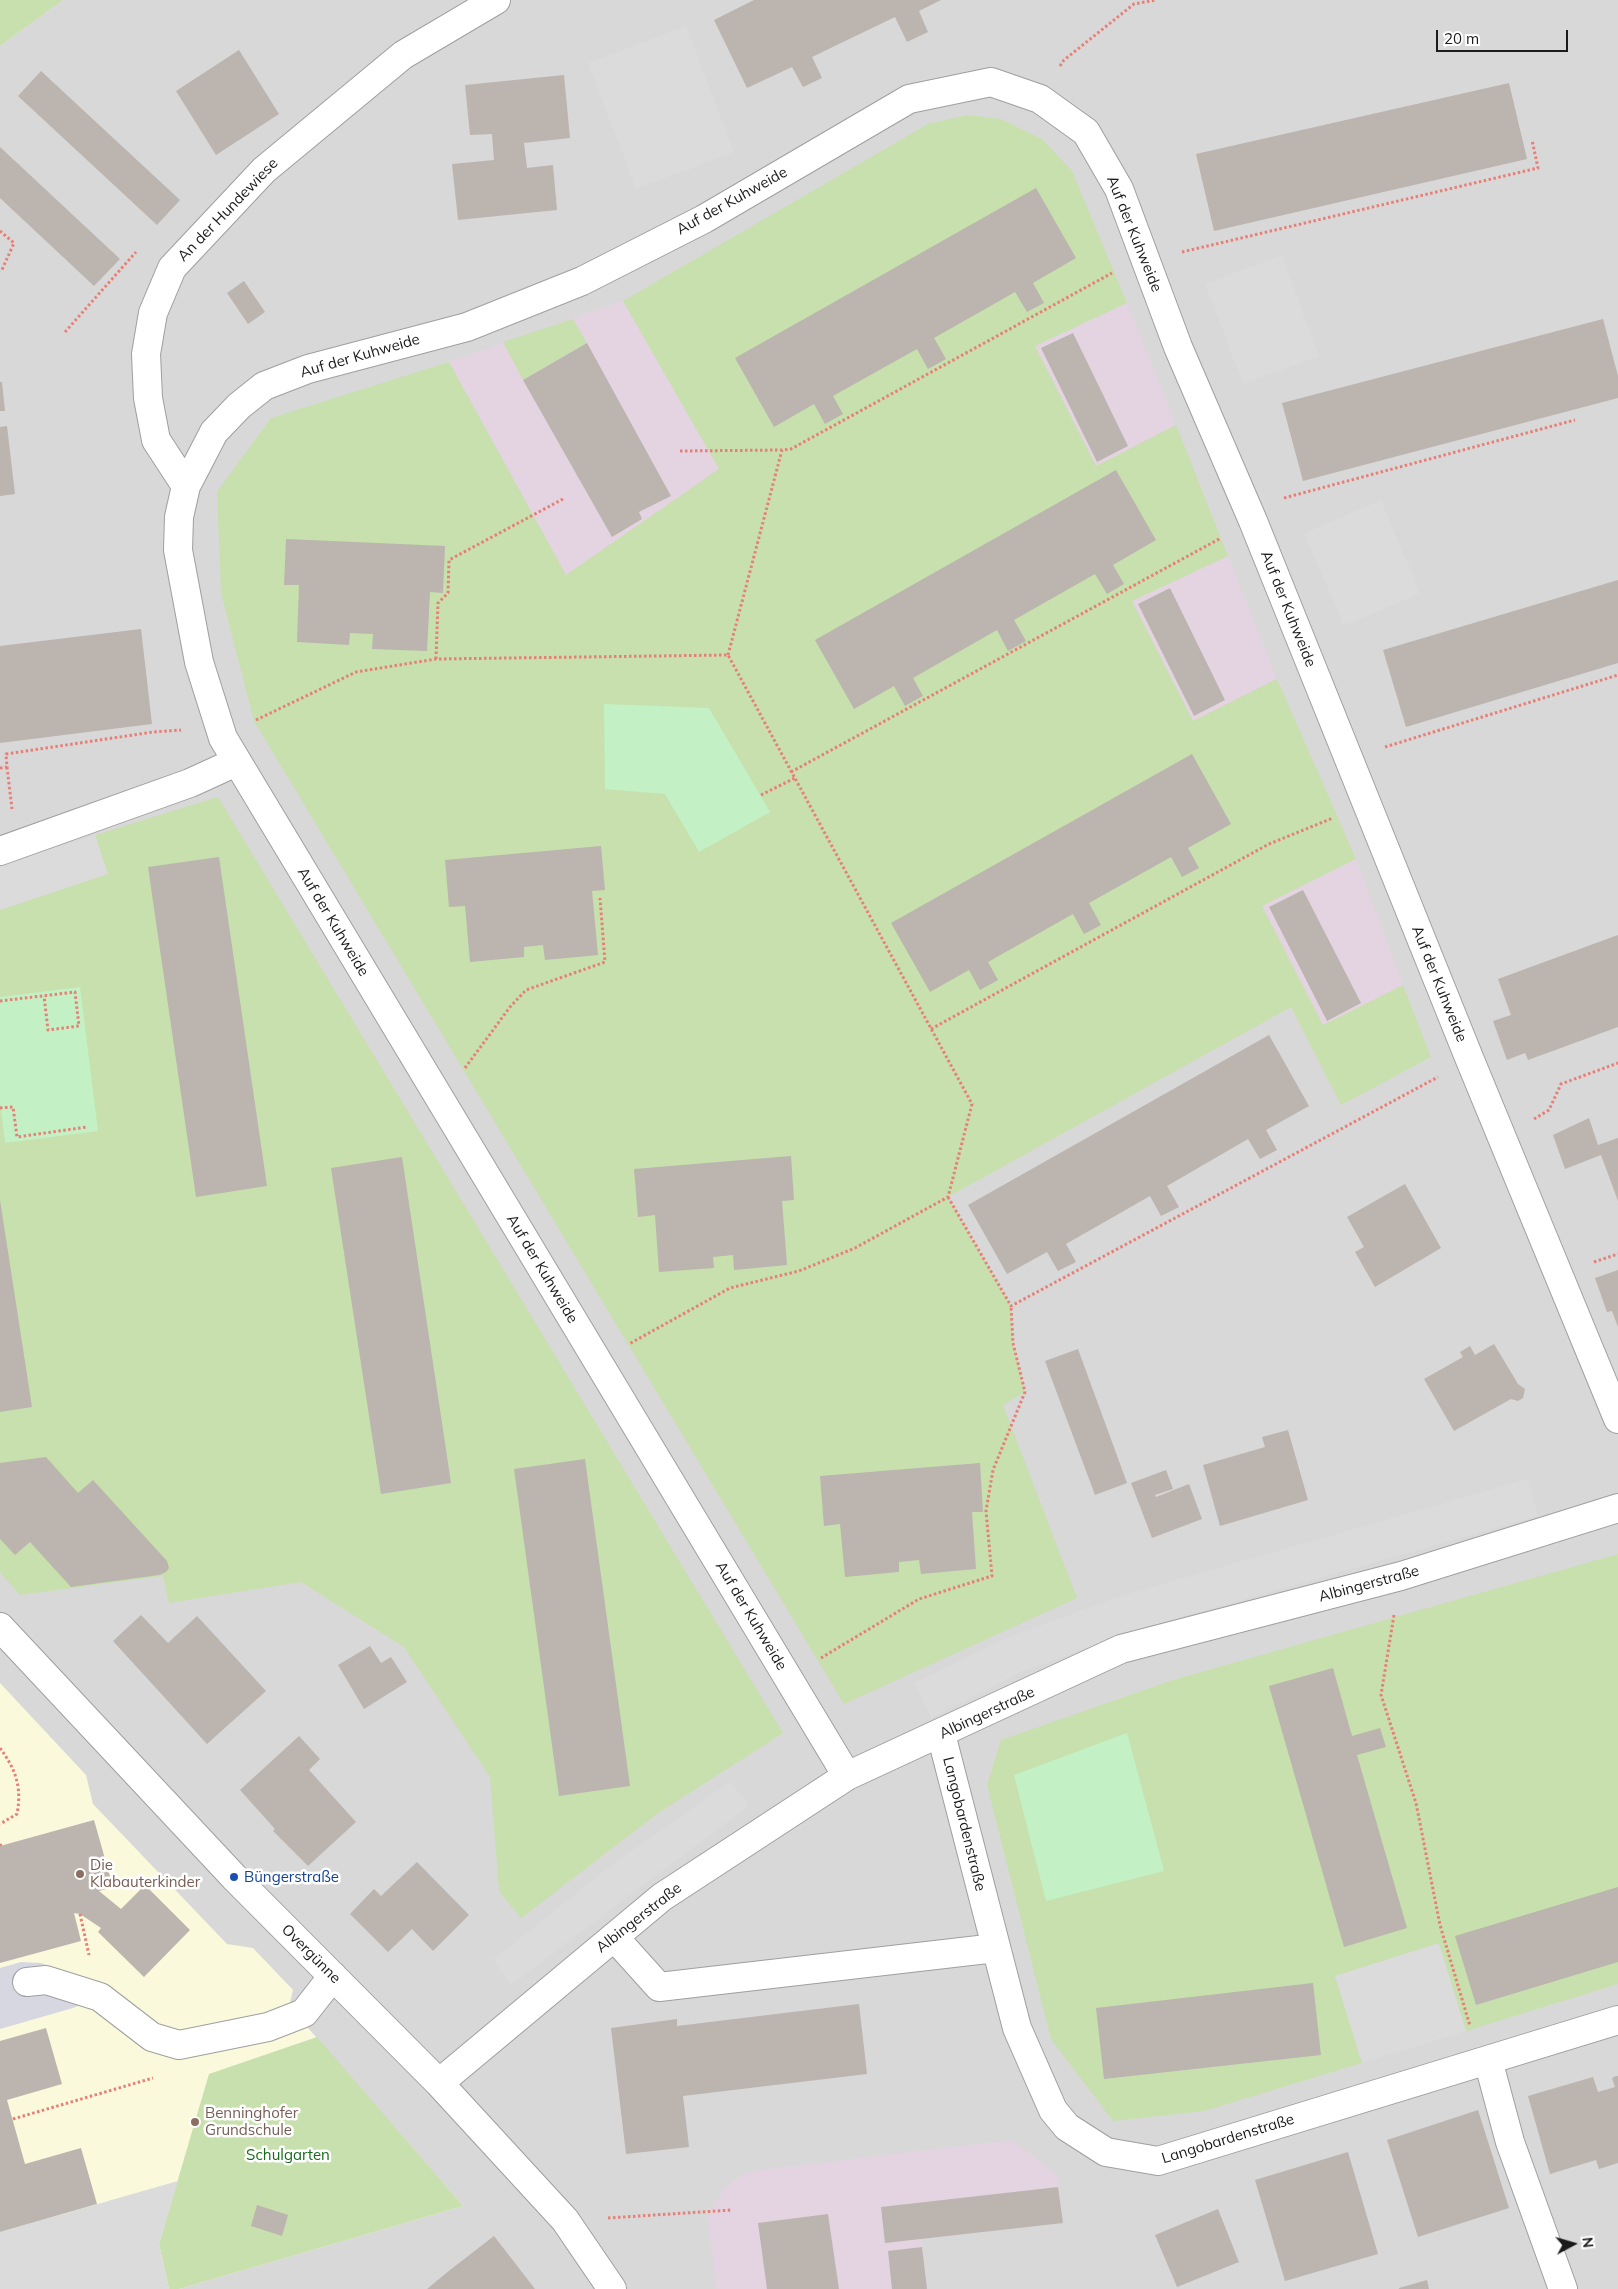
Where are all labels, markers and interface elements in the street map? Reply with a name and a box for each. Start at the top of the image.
scale bar [1438,20,1570,52]
text: 20 m [1444,29,1479,48]
street label: An der Hundewiese [174,155,282,265]
street label: Auf der Kuhweide [674,163,790,239]
street label: Auf der Kuhweide [1102,173,1166,295]
street label: Auf der Kuhweide [298,330,422,382]
street label: Auf der Kuhweide [1256,548,1320,670]
street label: Auf der Kuhweide [293,864,373,980]
street label: Auf der Kuhweide [1407,923,1471,1045]
street label: Auf der Kuhweide [502,1211,582,1327]
street label: Auf der Kuhweide [711,1558,791,1674]
street label: Albingerstraße [1317,1562,1421,1606]
street label: Albingerstraße [936,1683,1038,1743]
street label: Langobardenstraße [939,1755,989,1893]
place label: Die Klabauterkinder [90,1856,200,1891]
marker: Die Klabauterkinder [74,1868,86,1880]
place label: Büngerstraße [244,1868,339,1886]
marker: Büngerstraße [228,1871,240,1883]
street label: Albingerstraße [593,1879,685,1957]
street label: Overgünne [278,1921,344,1987]
place label: Benninghofer Grundschule [205,2104,298,2139]
street label: Langobardenstraße [1160,2110,1296,2168]
marker: Benninghofer Grundschule [189,2116,201,2128]
park label: Schulgarten [246,2146,330,2164]
north arrow [1548,2219,1598,2269]
text: N [1578,2236,1597,2249]

